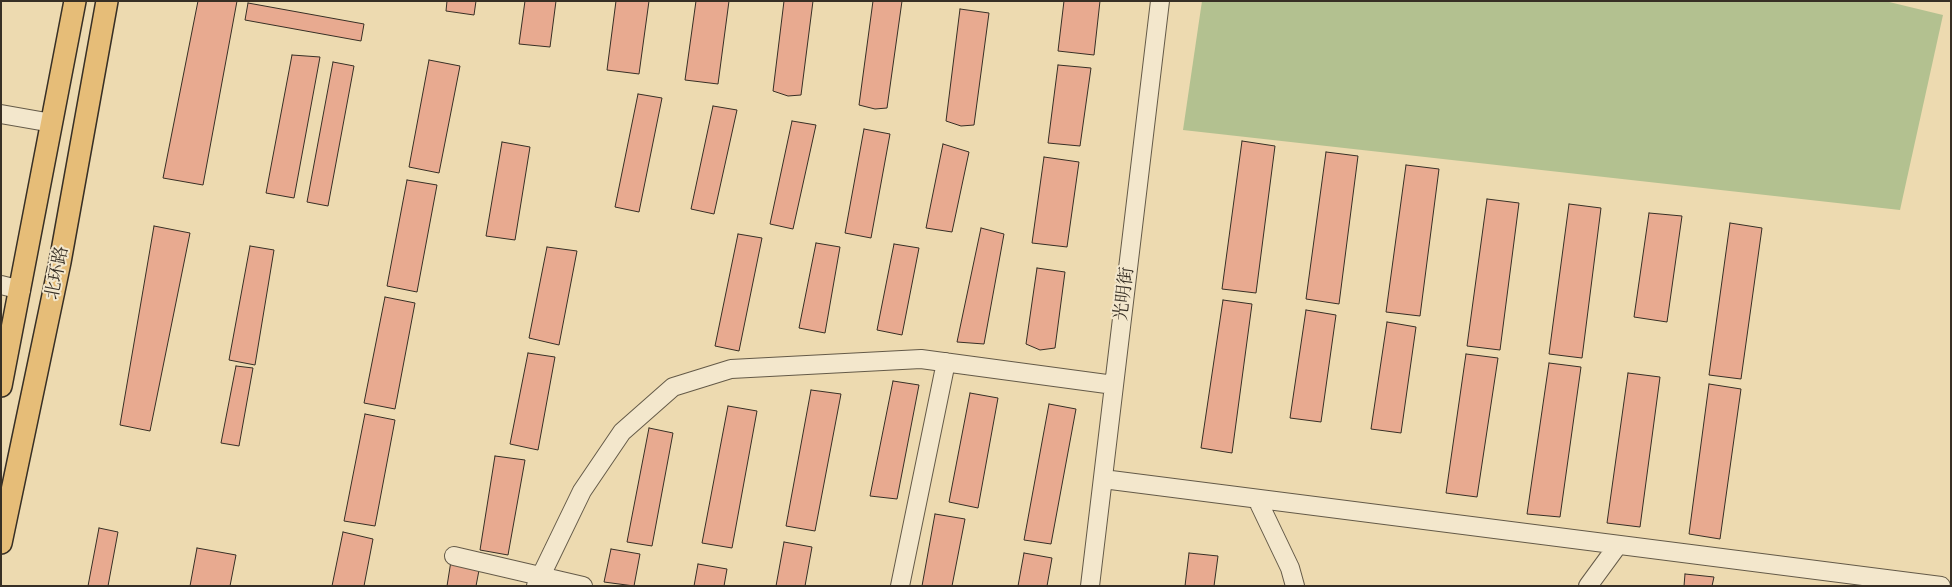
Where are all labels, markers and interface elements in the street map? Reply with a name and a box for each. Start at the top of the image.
street label: 北环路 [42,244,74,302]
street label: 光明街 [1111,266,1139,322]

